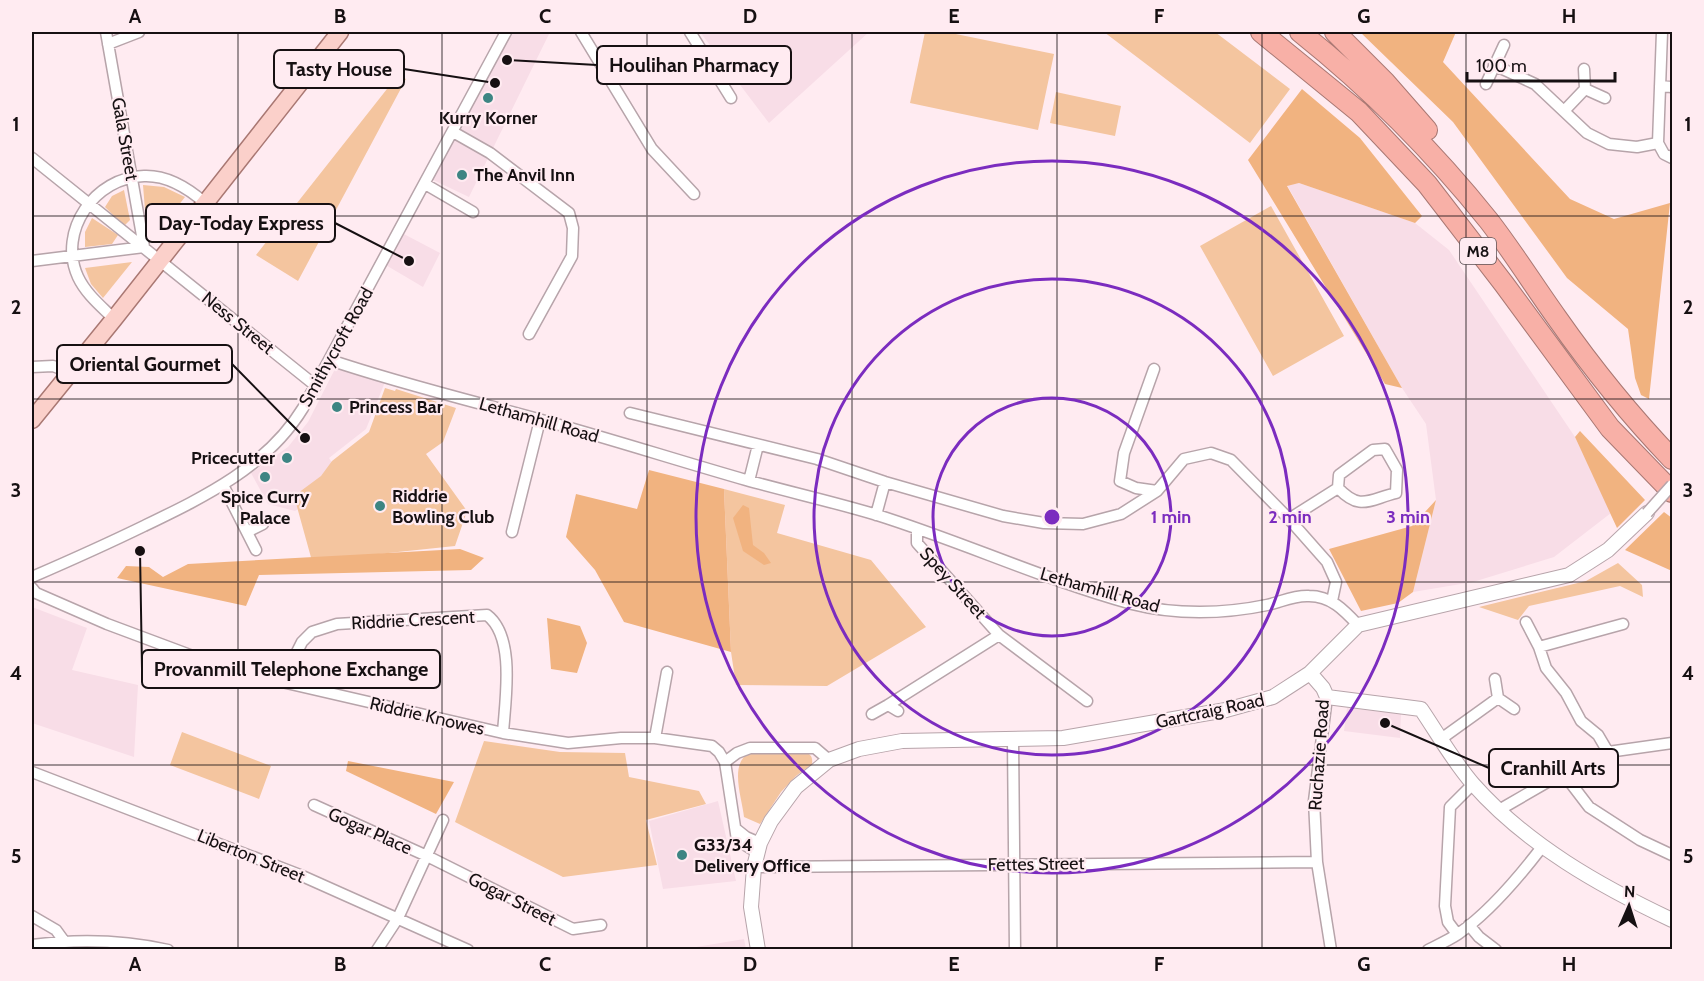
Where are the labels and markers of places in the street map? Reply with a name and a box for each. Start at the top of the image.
callout: Houlihan Pharmacy [597,46,791,84]
callout: Tasty House [274,50,404,88]
marker: Kurry Korner [481,91,495,105]
place label: Kurry Korner [439,107,537,129]
place label: The Anvil Inn [474,164,575,186]
marker: The Anvil Inn [455,168,469,182]
callout: Day-Today Express [146,204,335,242]
callout: Oriental Gourmet [57,345,232,383]
place label: Princess Bar [349,396,443,418]
marker: Princess Bar [330,400,344,414]
place label: Pricecutter [191,447,275,469]
marker: Pricecutter [280,451,294,465]
marker: Spice Curry Palace [258,470,272,484]
place label: Riddrie Bowling Club [392,485,494,528]
place label: Spice Curry Palace [221,486,310,529]
marker: Riddrie Bowling Club [373,499,387,513]
centre of rings [1042,507,1062,527]
callout: Provanmill Telephone Exchange [142,650,440,688]
callout: Cranhill Arts [1489,749,1618,787]
place label: G33/34 Delivery Office [694,834,811,877]
marker: G33/34 Delivery Office [675,848,689,862]

